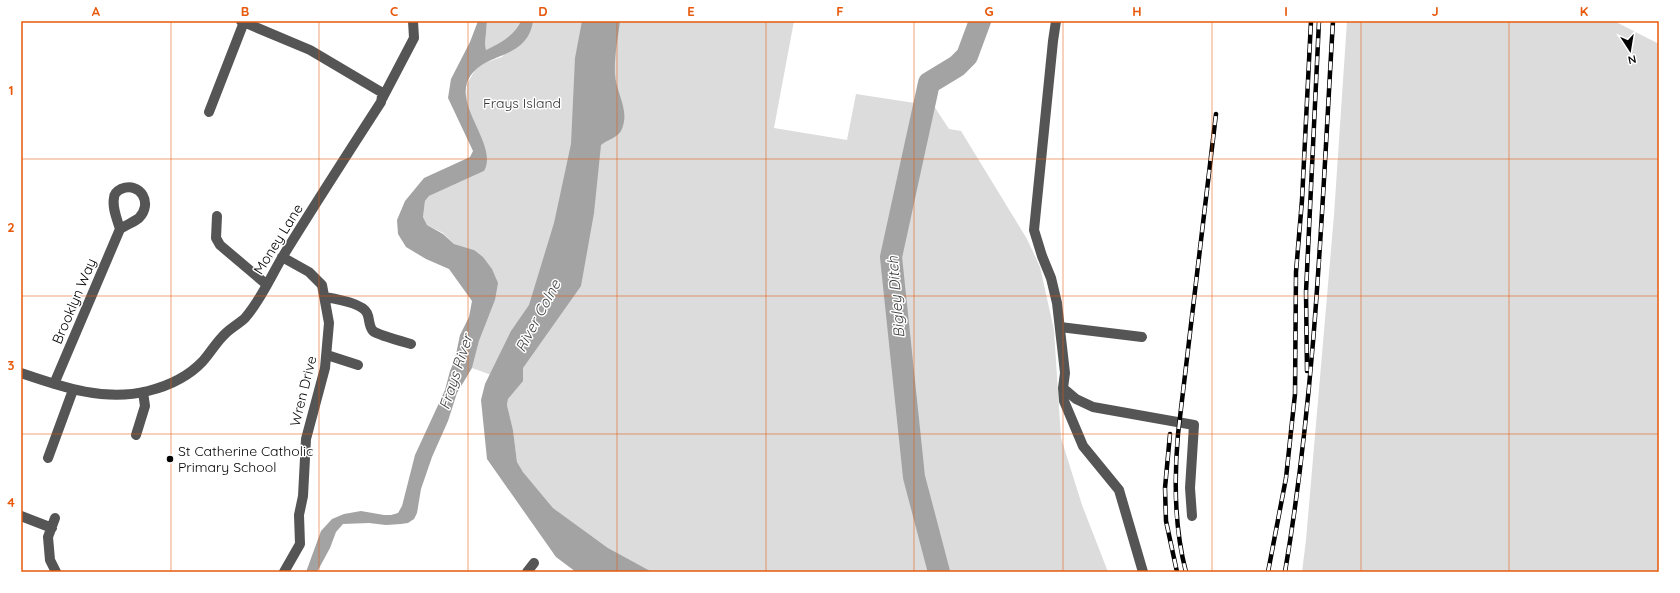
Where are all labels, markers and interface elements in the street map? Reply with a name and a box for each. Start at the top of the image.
text: A [92,3,101,19]
text: B [241,3,249,19]
text: C [390,3,398,19]
text: D [538,3,548,19]
text: E [687,3,695,19]
text: F [836,3,844,19]
text: G [984,3,994,19]
text: H [1132,3,1142,19]
text: I [1284,3,1288,19]
text: J [1431,3,1439,19]
text: K [1580,3,1589,19]
north arrow [1610,30,1650,70]
text: N [1627,52,1637,67]
text: 1 [8,82,14,98]
park label: Frays Island [483,94,561,112]
street label: Money Lane [249,200,307,278]
text: 2 [7,219,15,235]
street label: Brooklyn Way [48,255,100,347]
water label: Bigley Ditch [882,255,909,339]
water label: River Colne [511,276,565,355]
water label: Frays River [434,330,477,412]
street label: Wren Drive [286,354,320,428]
text: 3 [8,357,15,373]
place label: St Catherine Catholic Primary School [178,442,313,476]
marker: St Catherine Catholic Primary School [165,454,175,464]
text: 4 [7,494,15,510]

